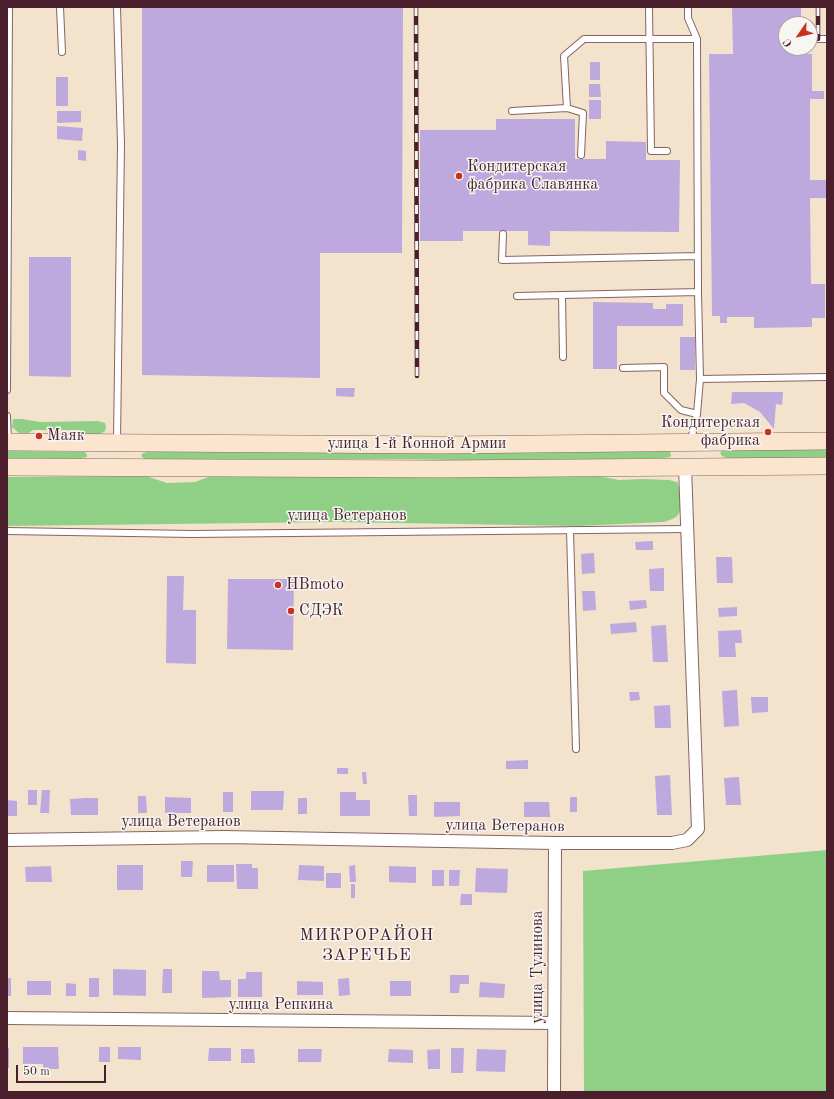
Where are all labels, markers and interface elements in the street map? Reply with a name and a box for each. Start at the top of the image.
north arrow [778,16,818,56]
text: С [782,36,795,49]
place label: Кондитерская фабрика Славянка [467,157,598,195]
marker: Кондитерская фабрика Славянка [454,171,464,181]
place label: Кондитерская фабрика [661,413,760,451]
place label: Маяк [47,426,85,446]
marker: Кондитерская фабрика [763,427,773,437]
marker: Маяк [34,431,44,441]
street label: улица 1-й Конной Армии [328,434,506,454]
street label: улица Ветеранов [287,506,407,526]
place label: HBmoto [286,575,344,595]
marker: HBmoto [273,580,283,590]
place label: СДЭК [299,601,343,621]
marker: СДЭК [286,606,296,616]
street label: улица Ветеранов [121,812,241,832]
street label: улица Ветеранов [445,815,565,837]
street label: улица Тулинова [528,910,548,1024]
district label: МИКРОРАЙОН ЗАРЕЧЬЕ [300,926,434,966]
street label: улица Репкина [229,995,333,1015]
scale bar [18,1057,108,1083]
text: 50 m [23,1066,50,1078]

